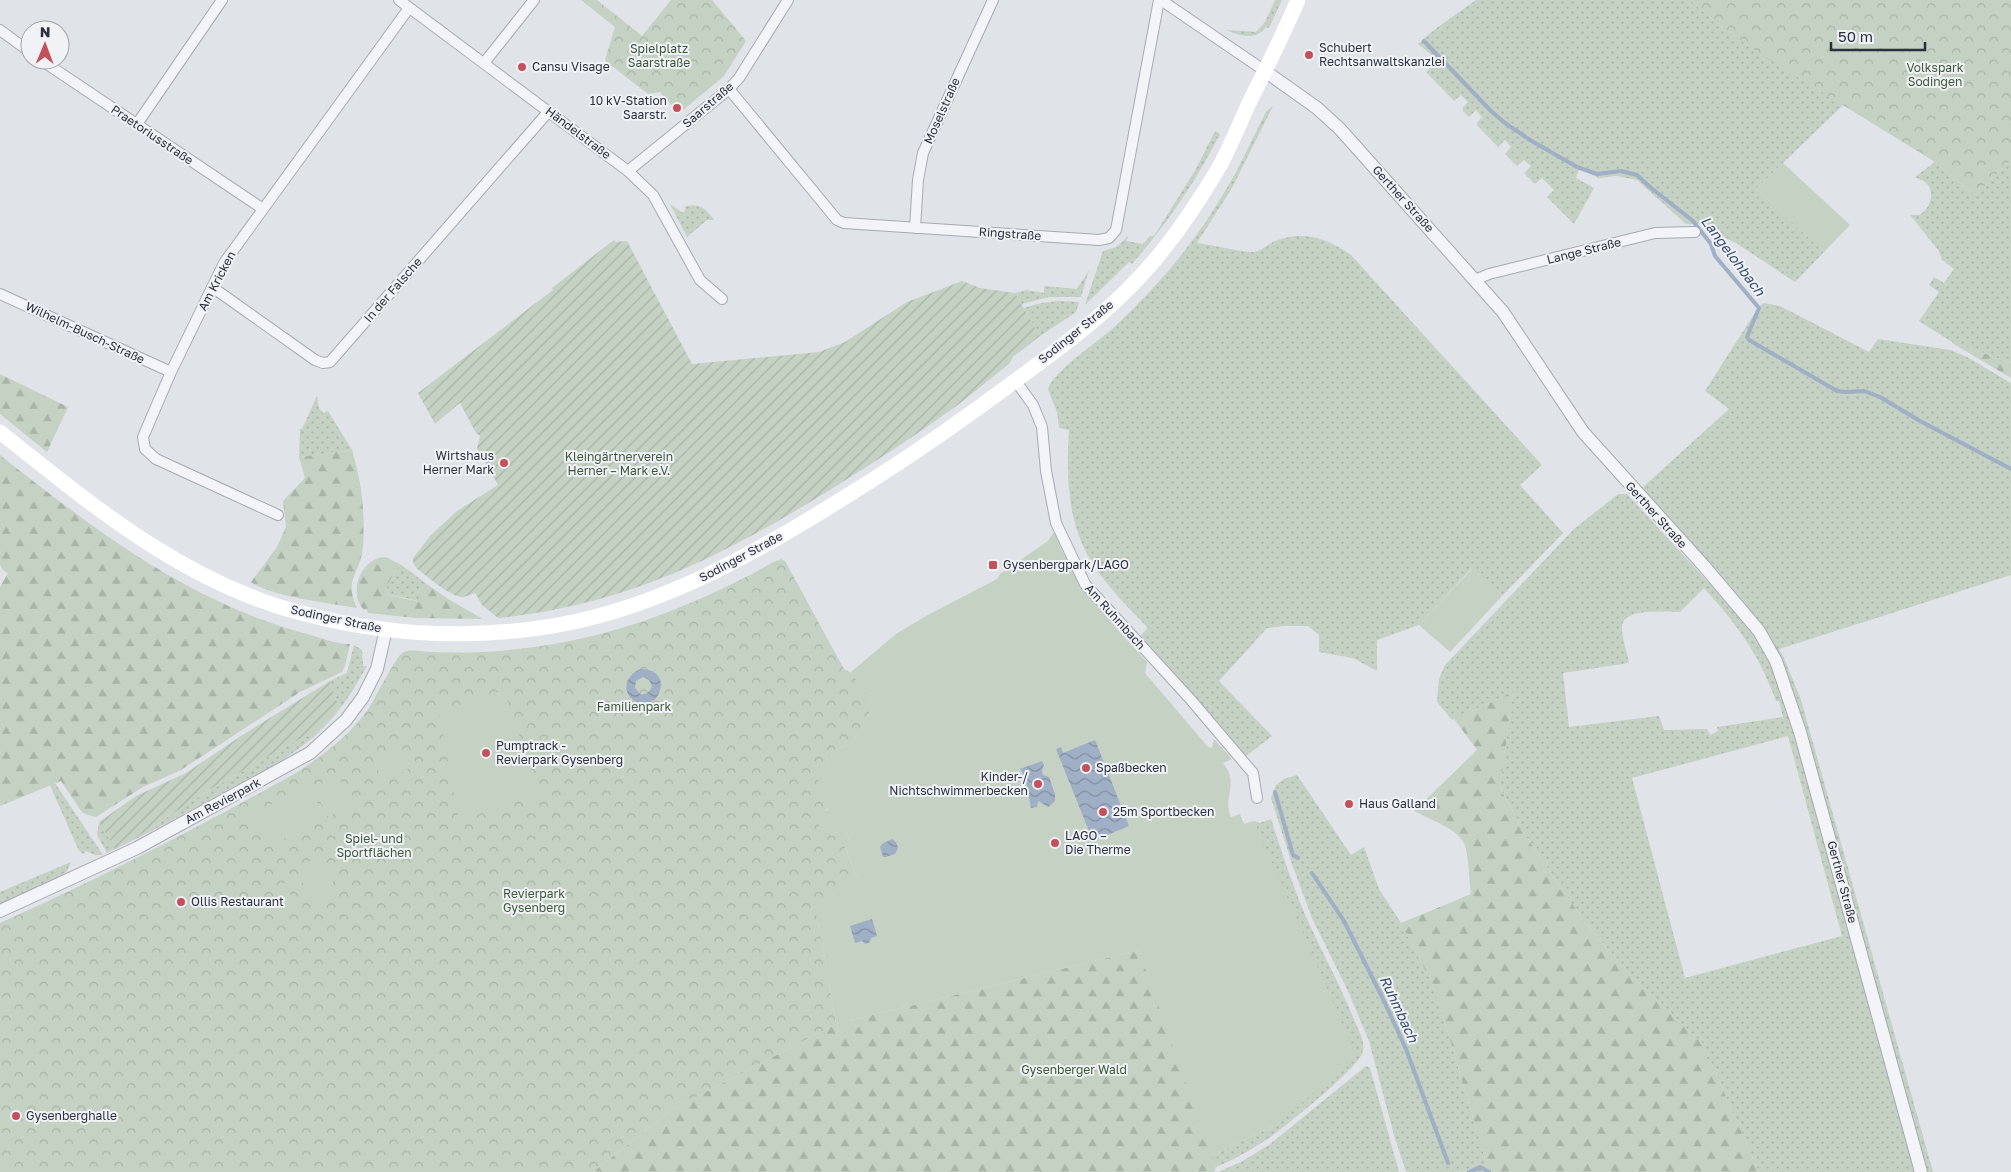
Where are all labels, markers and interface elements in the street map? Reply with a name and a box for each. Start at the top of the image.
north arrow [20,20,70,70]
scale bar [1831,20,1925,52]
text: N [40,23,51,40]
text: 50 m [1838,27,1873,45]
place label: Schubert Rechtsanwaltskanzlei [1319,40,1445,69]
park label: Spielplatz Saarstraße [628,41,690,70]
marker: Schubert Rechtsanwaltskanzlei [1303,49,1315,61]
place label: Cansu Visage [532,59,610,74]
park label: Volkspark Sodingen [1906,60,1964,89]
marker: Cansu Visage [516,61,528,73]
street label: Moselstraße [920,75,963,146]
street label: Saarstraße [679,78,736,131]
place label: 10 kV-Station Saarstr. [590,93,667,122]
street label: Praetoriusstraße [108,101,196,168]
marker: 10 kV-Station Saarstr. [671,102,683,114]
street label: Händelstraße [543,103,614,162]
street label: Gerther Straße [1369,162,1437,235]
water label: Langelohbach [1698,212,1770,300]
street label: Ringstraße [978,224,1042,243]
street label: Lange Straße [1545,234,1623,267]
street label: Am Kricken [195,248,239,313]
street label: In der Falsche [360,254,425,325]
street label: Sodinger Straße [1035,297,1116,367]
street label: Wilhelm-Busch-Straße [23,298,147,367]
place label: Wirtshaus Herner Mark [423,448,494,477]
park label: Kleingärtnerverein Herner – Mark e.V. [565,449,673,478]
marker: Wirtshaus Herner Mark [498,457,510,469]
street label: Gerther Straße [1622,478,1690,551]
street label: Sodinger Straße [696,528,785,585]
place label: Gysenbergpark/LAGO [1003,557,1129,572]
marker: Gysenbergpark/LAGO [987,559,999,571]
street label: Am Ruhmbach [1082,581,1149,652]
street label: Sodinger Straße [289,602,383,635]
park label: Familienpark [597,699,671,714]
place label: Pumptrack - Revierpark Gysenberg [496,738,623,767]
marker: Pumptrack - Revierpark Gysenberg [480,747,492,759]
place label: Spaßbecken [1096,760,1167,775]
marker: Spaßbecken [1080,762,1092,774]
place label: Kinder-/ Nichtschwimmerbecken [889,769,1028,798]
street label: Am Revierpark [182,774,263,827]
marker: Kinder-/ Nichtschwimmerbecken [1032,778,1044,790]
place label: Haus Galland [1359,796,1436,811]
marker: Haus Galland [1343,798,1355,810]
place label: 25m Sportbecken [1113,804,1214,819]
marker: 25m Sportbecken [1097,806,1109,818]
place label: LAGO – Die Therme [1065,828,1131,857]
park label: Spiel- und Sportflächen [336,831,412,860]
marker: LAGO – Die Therme [1049,837,1061,849]
street label: Gerther Straße [1824,839,1861,925]
park label: Revierpark Gysenberg [503,886,565,915]
place label: Ollis Restaurant [191,894,284,909]
marker: Ollis Restaurant [175,896,187,908]
water label: Ruhmbach [1377,973,1423,1046]
park label: Gysenberger Wald [1021,1062,1127,1077]
place label: Gysenberghalle [26,1108,117,1123]
marker: Gysenberghalle [10,1110,22,1122]

